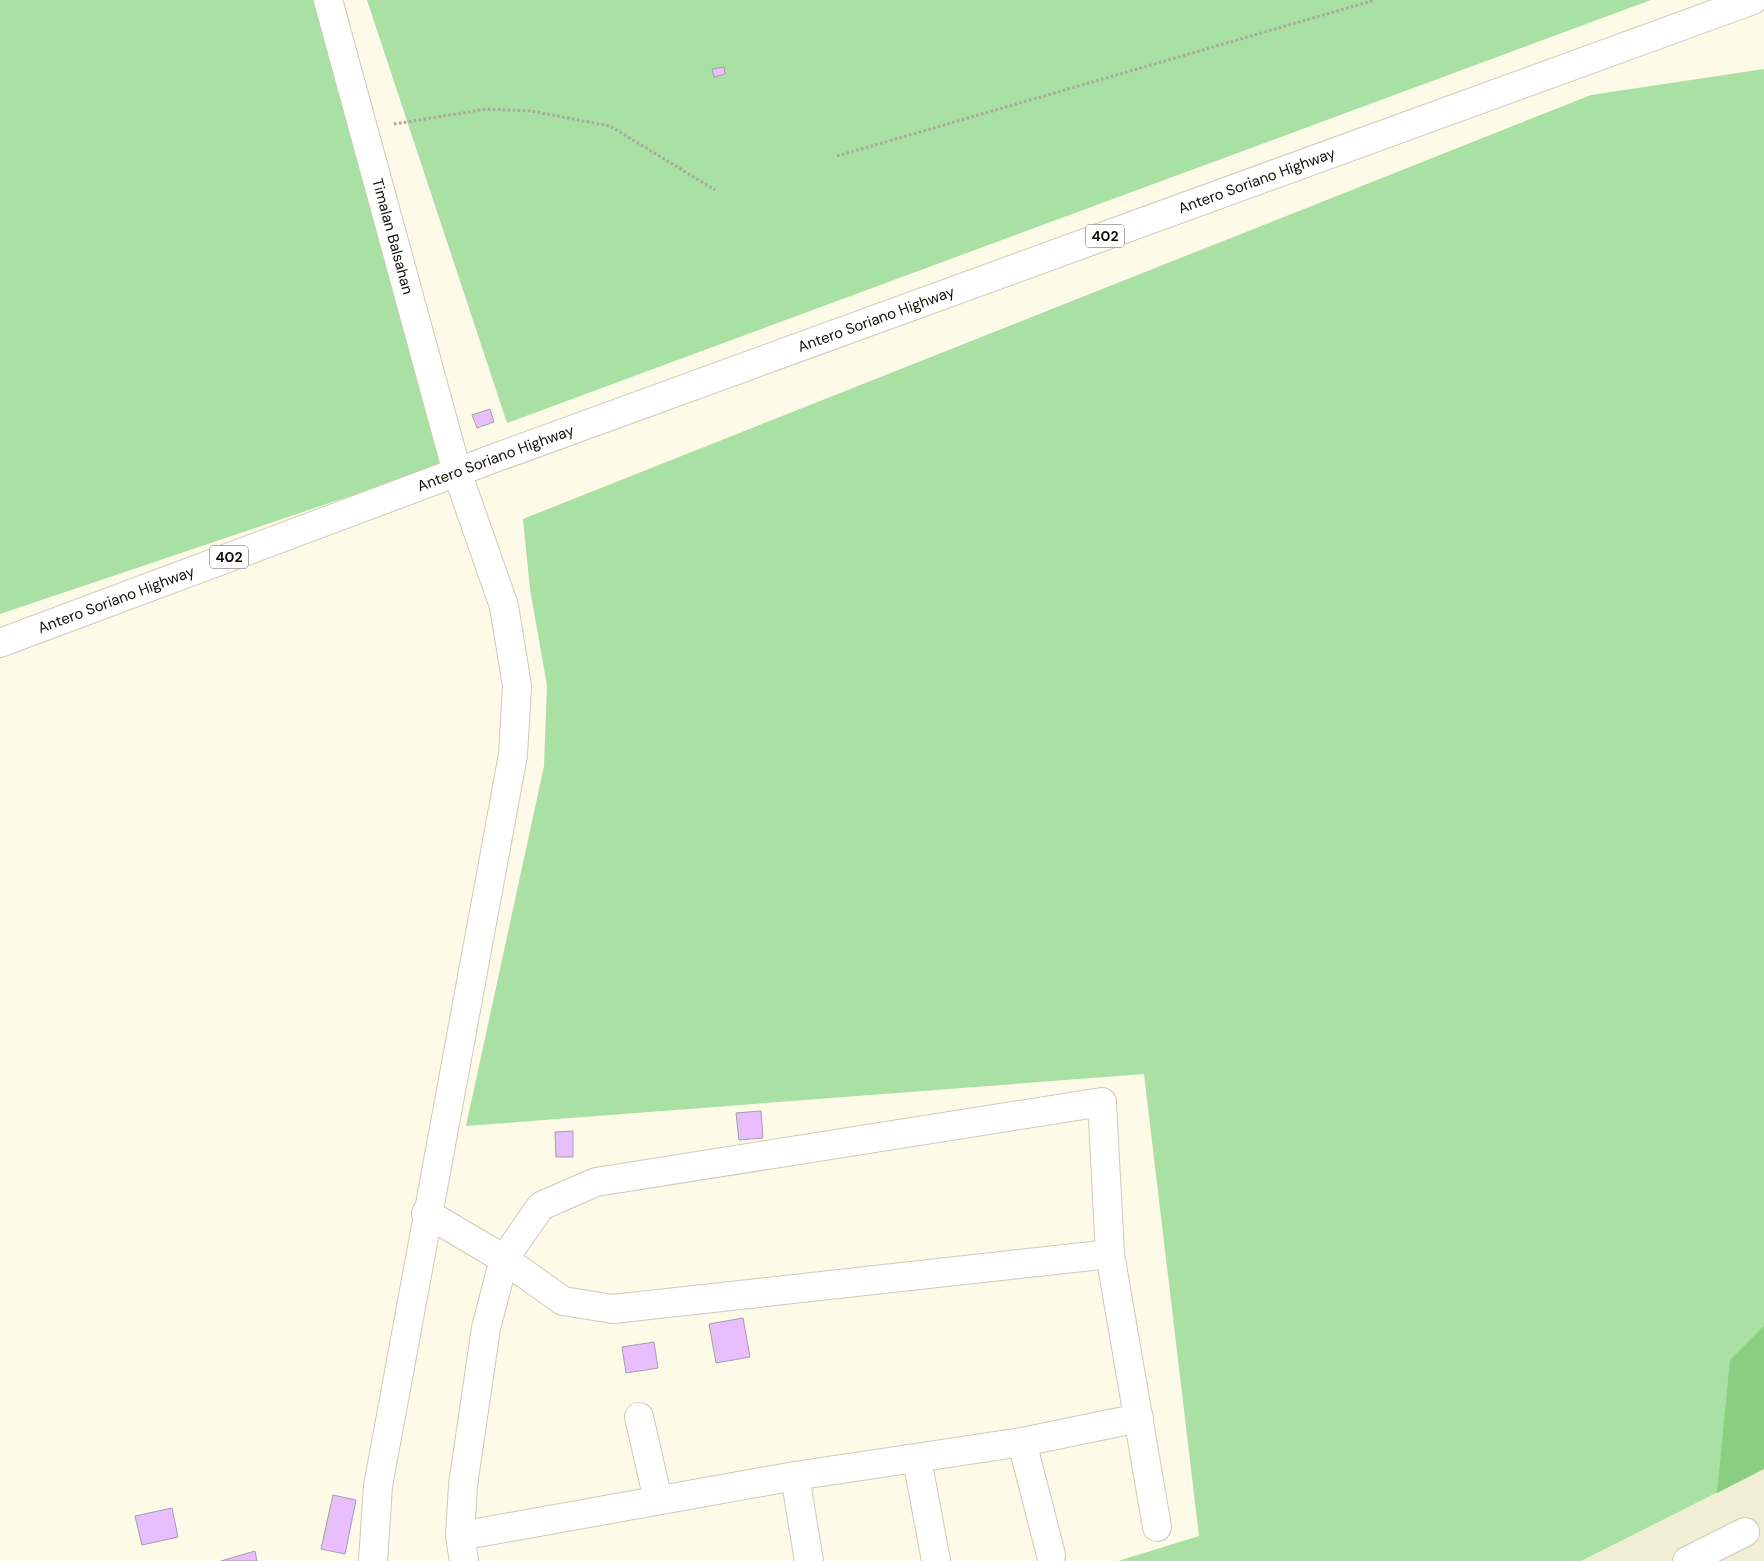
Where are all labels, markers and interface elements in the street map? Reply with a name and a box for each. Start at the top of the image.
street label: Antero Soriano Highway [1175,143,1339,218]
street label: Timalan Balsahan [367,176,418,297]
road number: 402 [1086,225,1124,248]
street label: Antero Soriano Highway [795,281,958,357]
street label: Antero Soriano Highway [414,420,577,496]
road number: 402 [210,546,248,568]
street label: Antero Soriano Highway [35,561,198,638]

